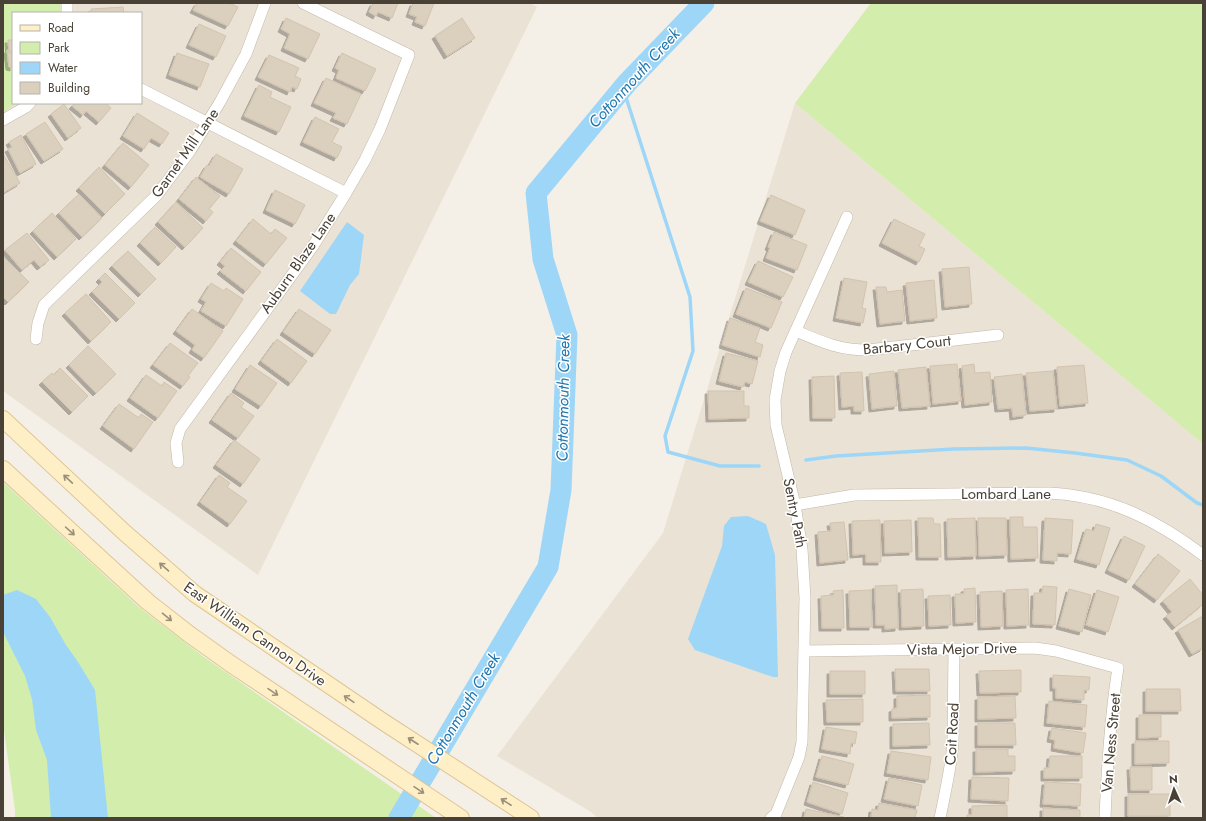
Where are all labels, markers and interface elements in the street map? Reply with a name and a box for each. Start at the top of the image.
legend [12,12,142,104]
text: Road [48,19,74,37]
water label: Cottonmouth Creek [583,22,686,133]
text: Park [48,39,70,57]
text: Water [48,59,79,77]
text: Building [48,79,90,97]
street label: Garnet Mill Lane [146,104,224,202]
street label: Auburn Blaze Lane [255,208,341,318]
street label: Barbary Court [862,329,952,361]
water label: Cottonmouth Creek [550,333,576,462]
one-way arrow [62,475,73,484]
street label: Sentry Path [777,476,813,550]
street label: Lombard Lane [961,483,1051,505]
one-way arrow [64,526,74,535]
one-way arrow [159,562,169,571]
street label: East William Cannon Drive [179,576,331,692]
one-way arrow [162,612,172,621]
street label: Vista Mejor Drive [907,637,1017,661]
water label: Cottonmouth Creek [420,648,506,769]
one-way arrow [267,688,278,696]
street label: Van Ness Street [1096,692,1126,794]
one-way arrow [344,695,355,703]
street label: Coit Road [939,702,965,766]
one-way arrow [408,737,419,745]
north arrow [1154,769,1194,809]
text: N [1169,771,1178,787]
one-way arrow [413,786,424,794]
one-way arrow [501,798,512,806]

